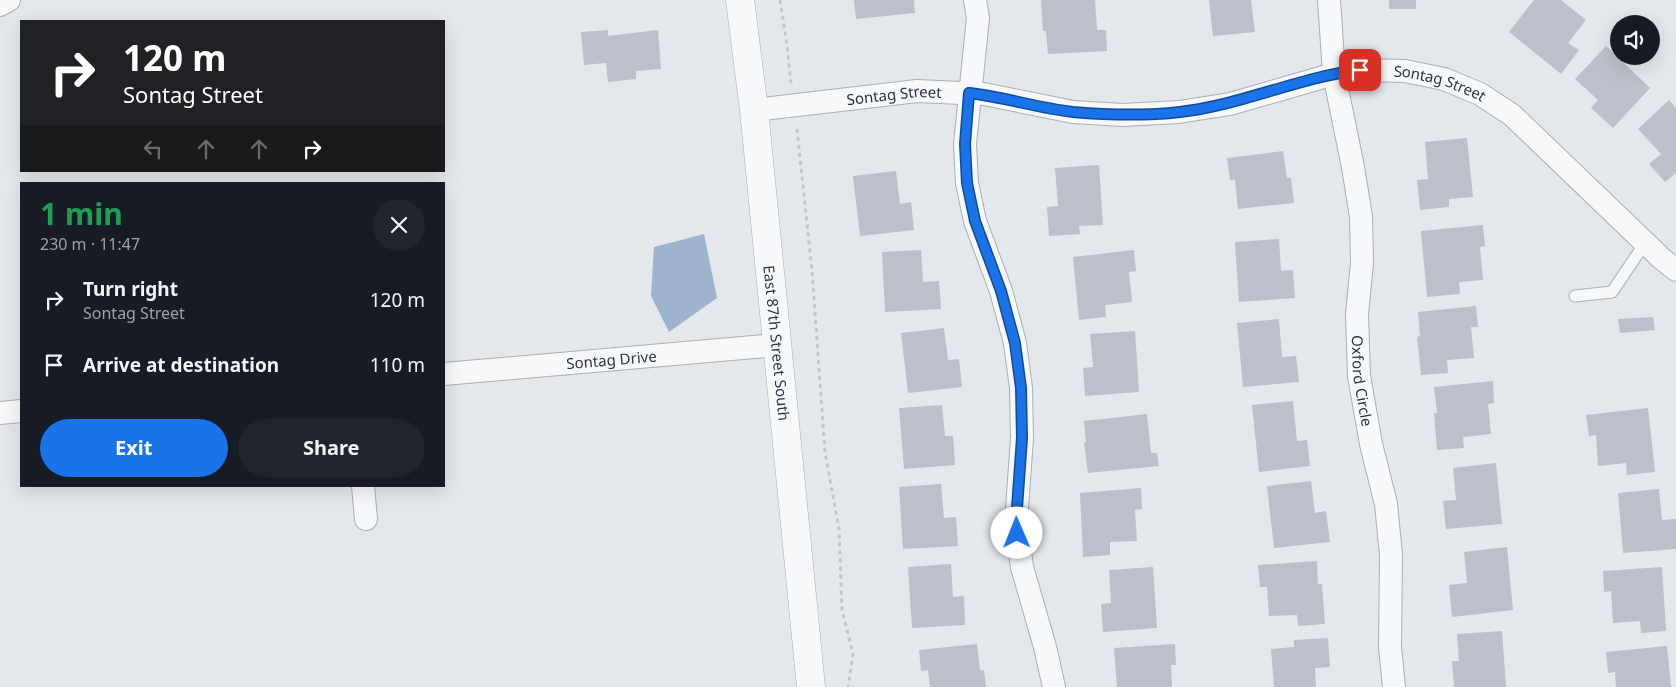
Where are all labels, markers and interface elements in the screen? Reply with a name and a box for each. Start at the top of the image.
map controls [1610,15,1660,65]
button: sound [1610,15,1660,65]
text: 120 m [123,34,226,81]
icon: right [40,40,105,105]
pin [1339,49,1381,91]
icon: arrive [1346,56,1374,84]
street label: Sontag Street [1394,61,1491,106]
text: Sontag Street [123,79,263,109]
street label: Sontag Street [845,81,943,109]
icon: left [139,135,167,163]
icon: ahead [192,135,220,163]
icon: ahead [245,135,273,163]
icon: right [298,135,326,163]
text: 1 min [40,193,123,234]
button: close [373,199,425,251]
text: 230 m · 11:47 [40,233,140,255]
street label: East 87th Street South [759,264,795,422]
text: Turn right [83,276,178,302]
icon: right [40,286,68,314]
text: 120 m [370,287,425,313]
text: Sontag Street [83,302,185,324]
street label: Oxford Circle [1348,335,1378,428]
street label: Sontag Drive [565,346,657,373]
icon: arrive [40,351,68,379]
text: Arrive at destination [83,352,279,378]
text: 110 m [370,352,425,378]
button: Exit [40,419,228,477]
button: Share [238,419,425,477]
position arrow [990,506,1042,558]

